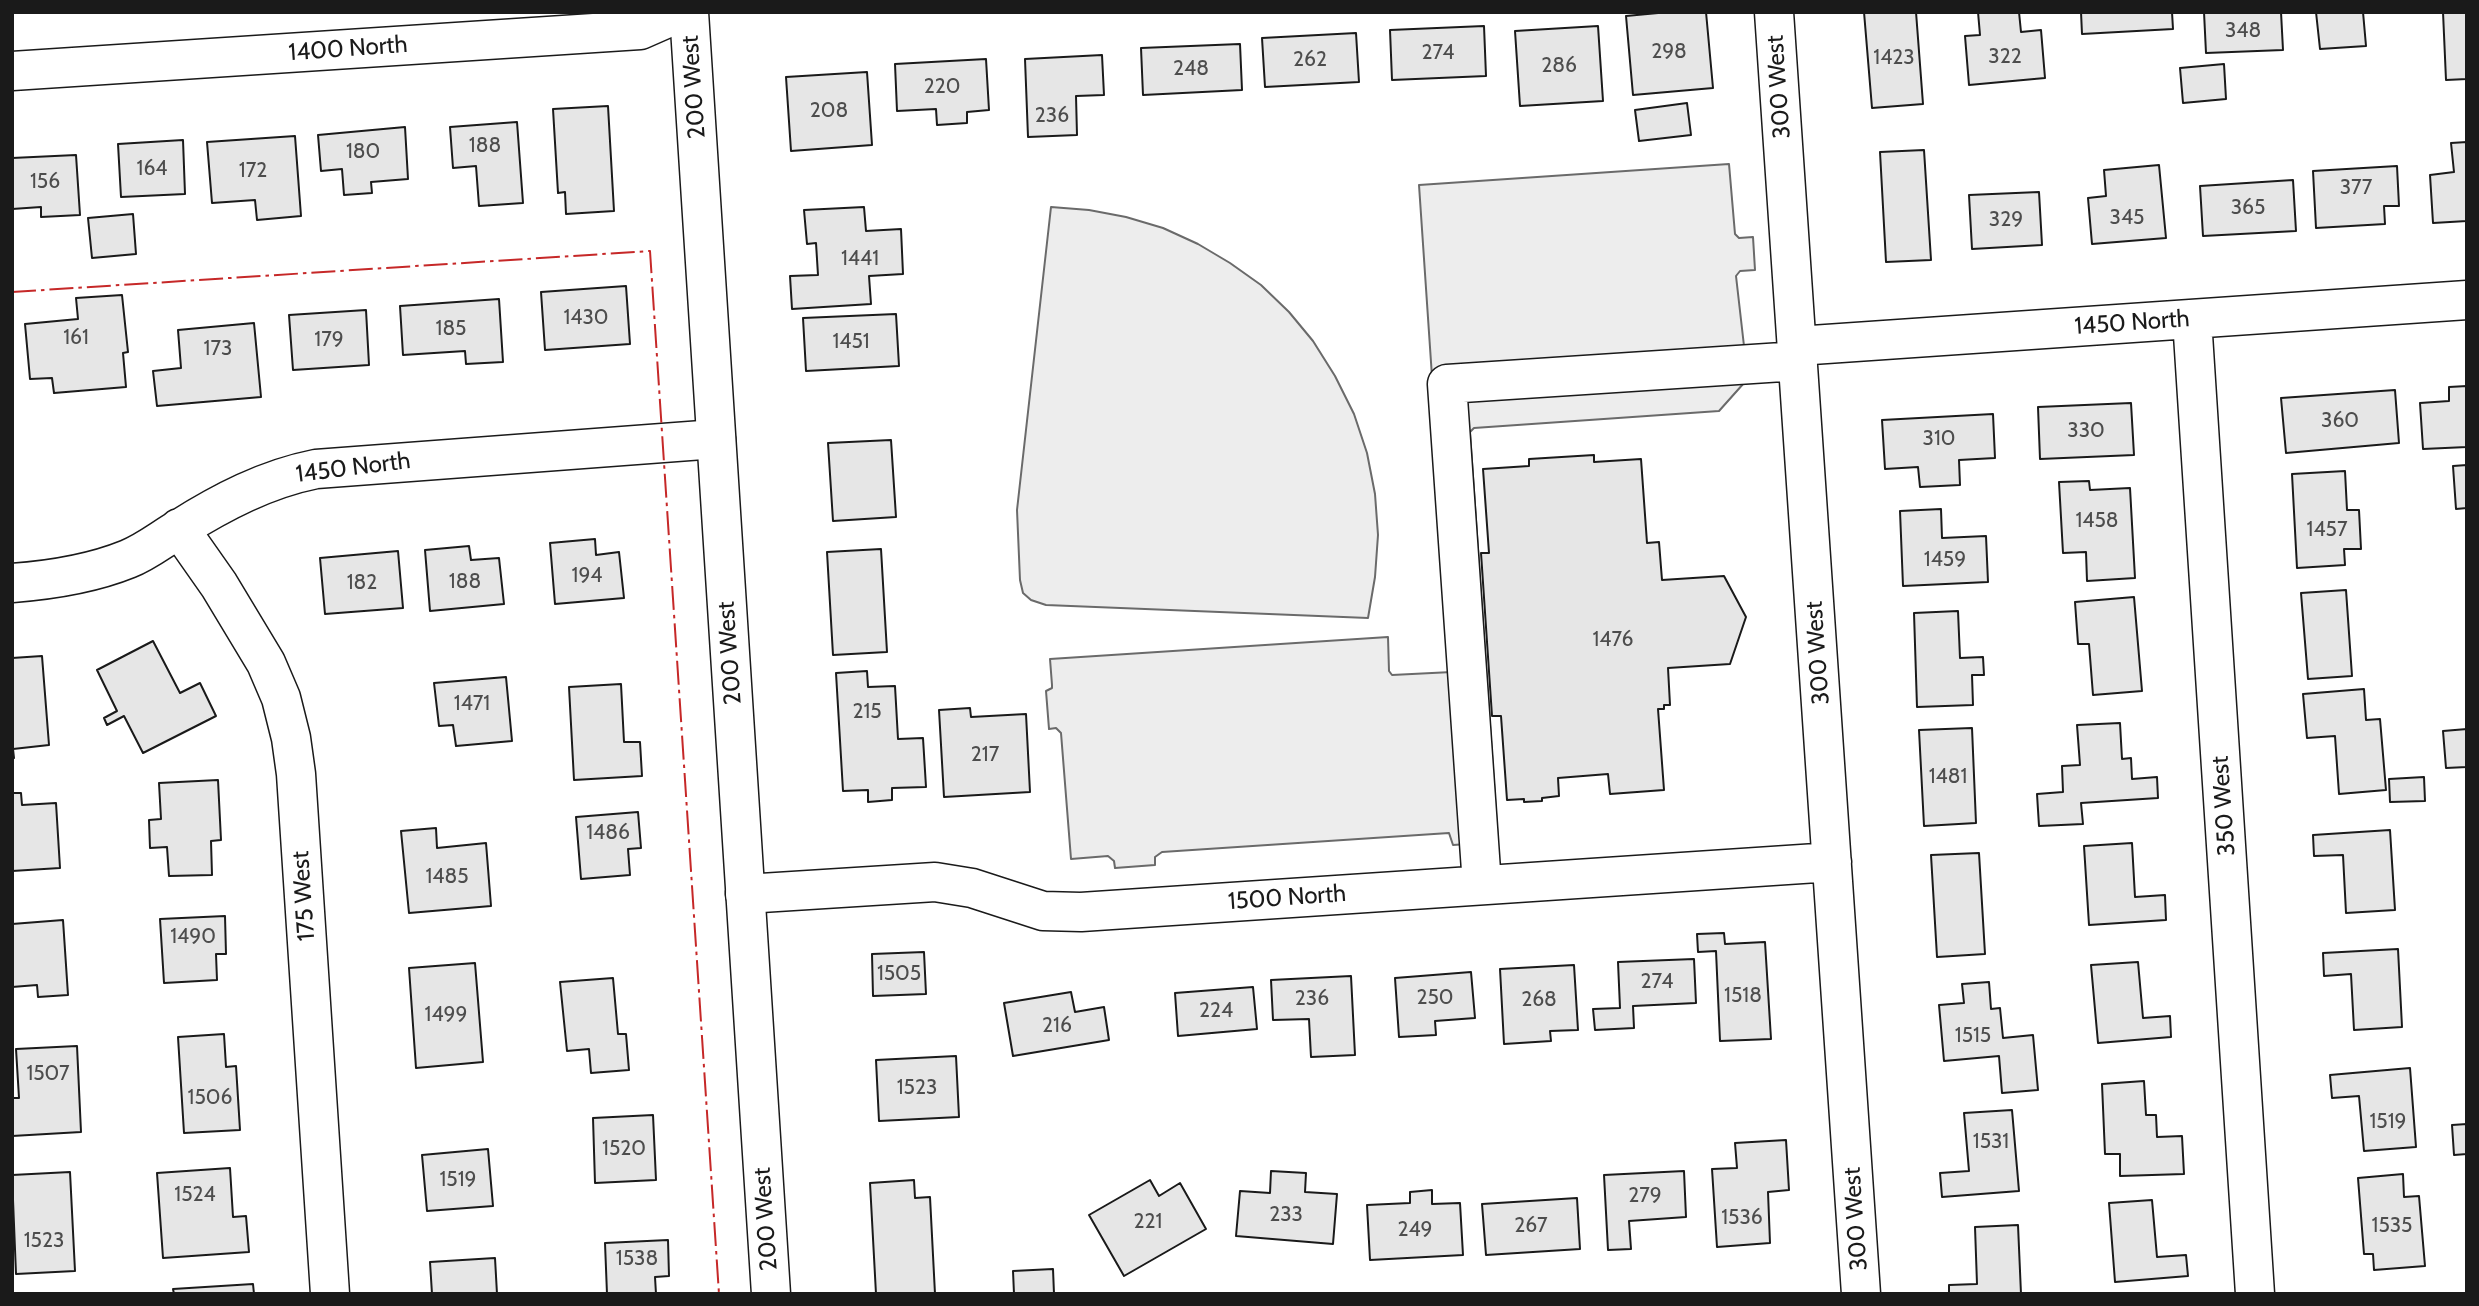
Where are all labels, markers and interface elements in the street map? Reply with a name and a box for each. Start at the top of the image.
house number: 348 [2225,18,2261,44]
street label: 1400 North [288,30,408,68]
street label: 200 West [676,34,712,140]
street label: 300 West [1761,34,1797,140]
house number: 298 [1651,39,1687,65]
house number: 274 [1422,40,1454,66]
house number: 322 [1988,44,2022,70]
house number: 1423 [1873,45,1915,71]
house number: 262 [1293,47,1327,73]
house number: 286 [1541,53,1577,79]
house number: 248 [1173,56,1209,82]
house number: 220 [924,74,960,100]
house number: 208 [810,98,848,124]
house number: 236 [1035,103,1069,129]
house number: 188 [469,133,501,159]
house number: 180 [346,139,380,165]
house number: 164 [137,156,167,182]
house number: 172 [239,158,267,184]
house number: 156 [30,169,60,195]
house number: 377 [2340,175,2372,201]
house number: 365 [2231,195,2265,221]
house number: 345 [2110,205,2144,231]
house number: 329 [1989,207,2023,233]
house number: 1441 [841,246,879,272]
house number: 1430 [563,305,609,331]
street label: 1450 North [2073,305,2191,341]
house number: 185 [436,316,466,342]
house number: 161 [63,325,89,351]
house number: 179 [314,327,344,353]
house number: 1451 [832,329,870,355]
house number: 173 [204,336,232,362]
house number: 360 [2321,408,2359,434]
house number: 330 [2067,418,2105,444]
house number: 310 [1923,426,1955,452]
street label: 1450 North [294,447,412,489]
house number: 1458 [2075,508,2119,534]
house number: 1457 [2307,517,2347,543]
house number: 1459 [1924,547,1966,573]
house number: 194 [572,563,602,589]
house number: 188 [449,569,481,595]
house number: 182 [347,570,377,596]
street label: 200 West [712,600,748,706]
street label: 300 West [1800,600,1836,706]
house number: 1476 [1593,627,1633,653]
house number: 1471 [454,691,490,717]
house number: 215 [852,699,882,725]
house number: 217 [971,742,999,768]
street label: 350 West [2206,755,2242,857]
house number: 1481 [1929,764,1967,790]
house number: 1486 [586,820,630,846]
street label: 175 West [286,850,322,942]
house number: 1485 [425,864,469,890]
street label: 1500 North [1227,880,1347,916]
house number: 1490 [170,924,216,950]
house number: 1505 [877,961,921,987]
house number: 274 [1641,969,1673,995]
house number: 1518 [1724,983,1762,1009]
house number: 250 [1416,985,1454,1011]
house number: 236 [1295,986,1329,1012]
house number: 268 [1521,987,1557,1013]
house number: 224 [1199,998,1233,1024]
house number: 1499 [425,1002,467,1028]
house number: 216 [1042,1013,1072,1039]
house number: 1515 [1955,1023,1991,1049]
house number: 1507 [26,1061,70,1087]
house number: 1523 [897,1075,937,1101]
house number: 1506 [188,1085,232,1111]
house number: 1519 [2370,1109,2406,1135]
house number: 1531 [1973,1129,2009,1155]
house number: 1520 [602,1136,646,1162]
street label: 200 West [748,1166,784,1272]
street label: 300 West [1838,1166,1874,1272]
house number: 1519 [440,1167,476,1193]
house number: 1524 [174,1182,216,1208]
house number: 279 [1628,1183,1662,1209]
house number: 233 [1269,1202,1303,1228]
house number: 1536 [1721,1205,1763,1231]
house number: 221 [1134,1209,1162,1235]
house number: 267 [1514,1213,1548,1239]
house number: 1535 [2372,1213,2412,1239]
house number: 249 [1397,1217,1433,1243]
house number: 1523 [24,1228,64,1254]
house number: 1538 [616,1246,658,1272]

